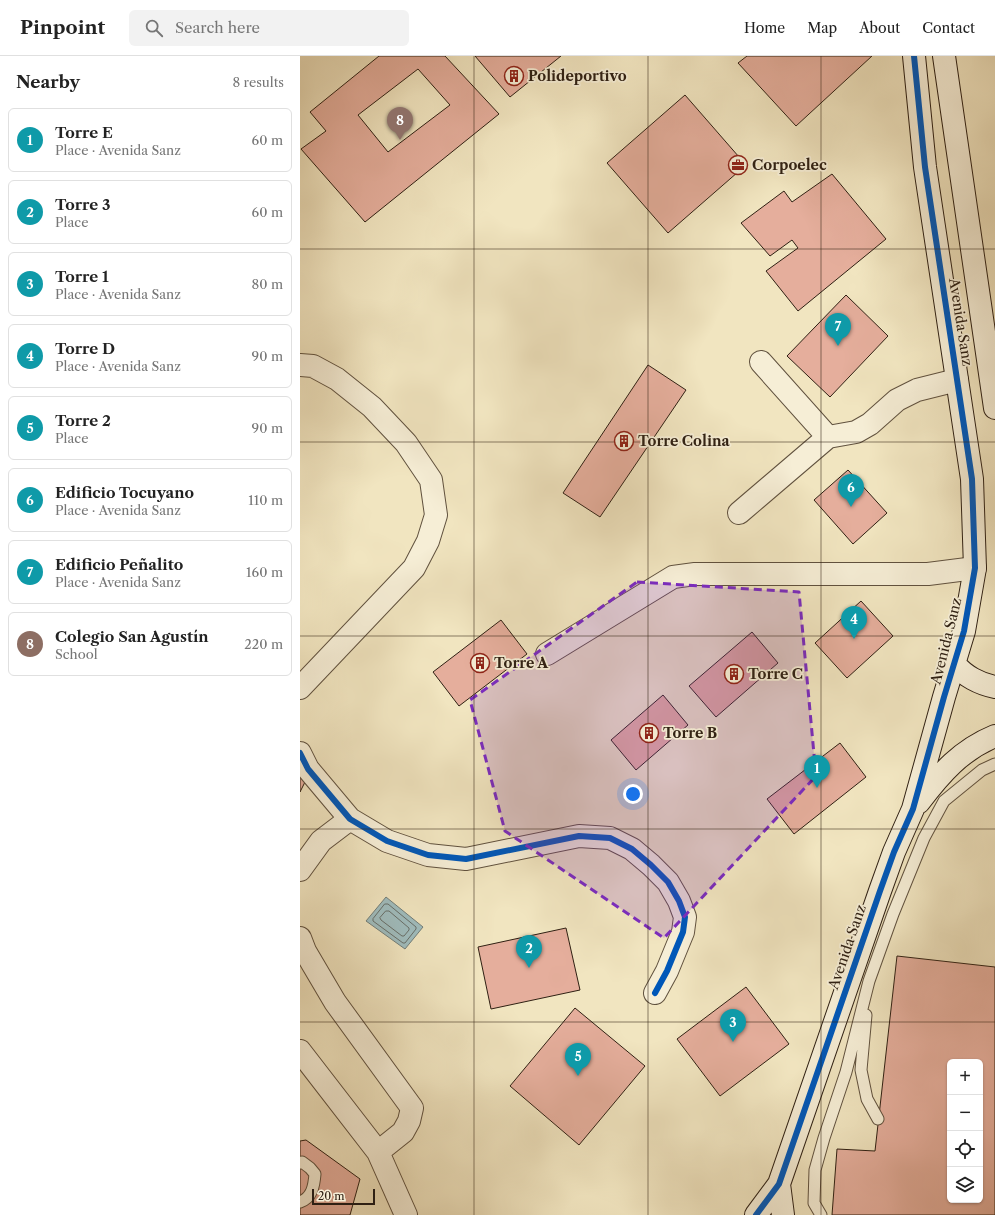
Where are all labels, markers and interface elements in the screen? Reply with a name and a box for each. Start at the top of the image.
search box [129,10,409,46]
text: Pinpoint [20,16,105,39]
icon: search [143,17,165,39]
text: Search here [175,18,260,37]
text: Home [744,19,785,37]
text: Map [807,19,837,37]
text: About [859,19,900,37]
text: Contact [922,19,975,37]
building icon: Polideportivo [503,65,525,87]
place label: Polideportivo [528,67,627,85]
text: Nearby [16,72,80,92]
text: 8 results [232,74,284,90]
pin: 8 [387,107,413,140]
text: Torre E [55,123,113,142]
text: 1 [27,132,33,148]
text: 60 m [252,132,283,148]
text: Place · Avenida Sanz [55,142,181,158]
office icon: Corpoelec [727,154,749,176]
place label: Corpoelec [752,156,827,174]
text: Torre 3 [55,195,110,214]
text: 2 [26,204,34,220]
text: 60 m [252,204,283,220]
text: Place [55,214,88,230]
text: Torre 1 [55,267,109,286]
text: 3 [26,276,34,292]
text: 80 m [251,276,283,292]
street label: Avenida Sanz [945,276,977,367]
text: Place · Avenida Sanz [55,286,181,302]
pin: 7 [825,313,851,346]
text: Torre D [55,339,115,358]
text: 4 [26,348,34,364]
text: 90 m [252,348,283,364]
text: Place · Avenida Sanz [55,358,181,374]
text: Torre 2 [55,411,111,430]
text: 5 [26,420,34,436]
text: 90 m [252,420,283,436]
text: Place [55,430,88,446]
building icon: Torre Colina [613,430,635,452]
place label: Torre Colina [638,432,731,450]
pin: 6 [838,474,864,507]
text: Edificio Tocuyano [55,483,194,502]
text: 6 [26,492,34,508]
text: 110 m [248,492,283,508]
text: Place · Avenida Sanz [55,502,181,518]
text: Edificio Peñalito [55,555,183,574]
text: 7 [27,564,33,580]
text: 160 m [246,564,283,580]
text: Place · Avenida Sanz [55,574,181,590]
street label: Avenida Sanz [926,596,965,687]
pin: 4 [841,606,867,639]
text: Colegio San Agustín [55,627,209,646]
text: 8 [26,636,34,652]
text: 220 m [244,636,283,652]
text: School [55,646,98,662]
building icon: Torre A [469,652,491,674]
place label: Torre A [494,654,549,672]
building icon: Torre C [723,663,745,685]
place label: Torre C [748,665,803,683]
building icon: Torre B [638,722,660,744]
place label: Torre B [663,724,717,742]
pin: 1 [804,755,830,788]
your location [623,784,643,804]
street label: Avenida Sanz [824,902,870,993]
pin: 2 [516,935,542,968]
pin: 3 [720,1009,746,1042]
pin: 5 [565,1043,591,1076]
map controls [947,1059,983,1203]
button: + [947,1059,983,1095]
button: − [947,1095,983,1131]
button: locate [947,1131,983,1167]
button: layers [947,1167,983,1203]
scale bar [312,1187,375,1206]
text: 20 m [318,1189,344,1203]

